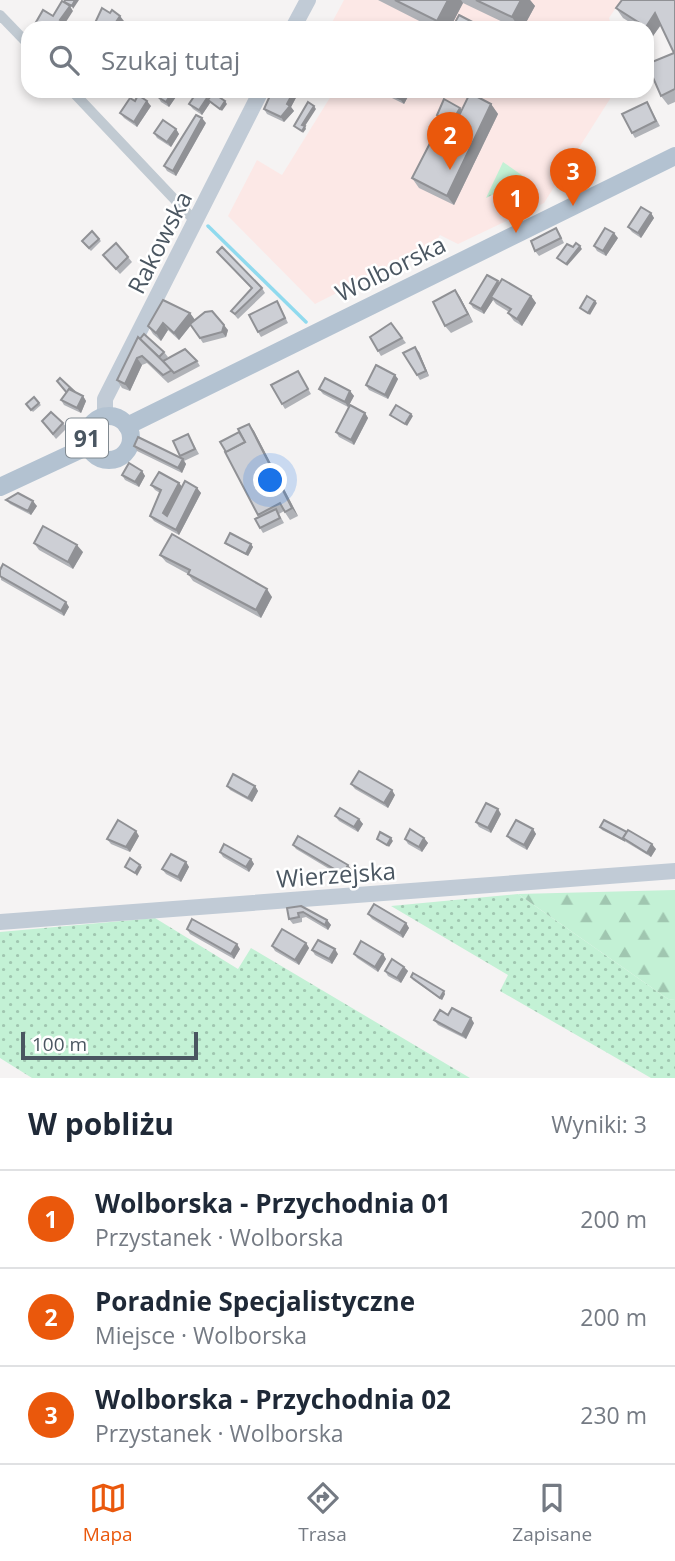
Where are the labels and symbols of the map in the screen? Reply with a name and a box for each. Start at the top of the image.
pin: 2 [427,112,473,170]
pin: 3 [550,148,596,206]
pin: 1 [493,175,539,233]
street label: Rakowska [119,185,199,299]
street label: Wolborska [329,227,451,309]
road number: 91 [66,418,108,458]
your location [253,463,287,497]
street label: Wierzejska [275,853,397,895]
scale bar [21,1029,198,1061]

